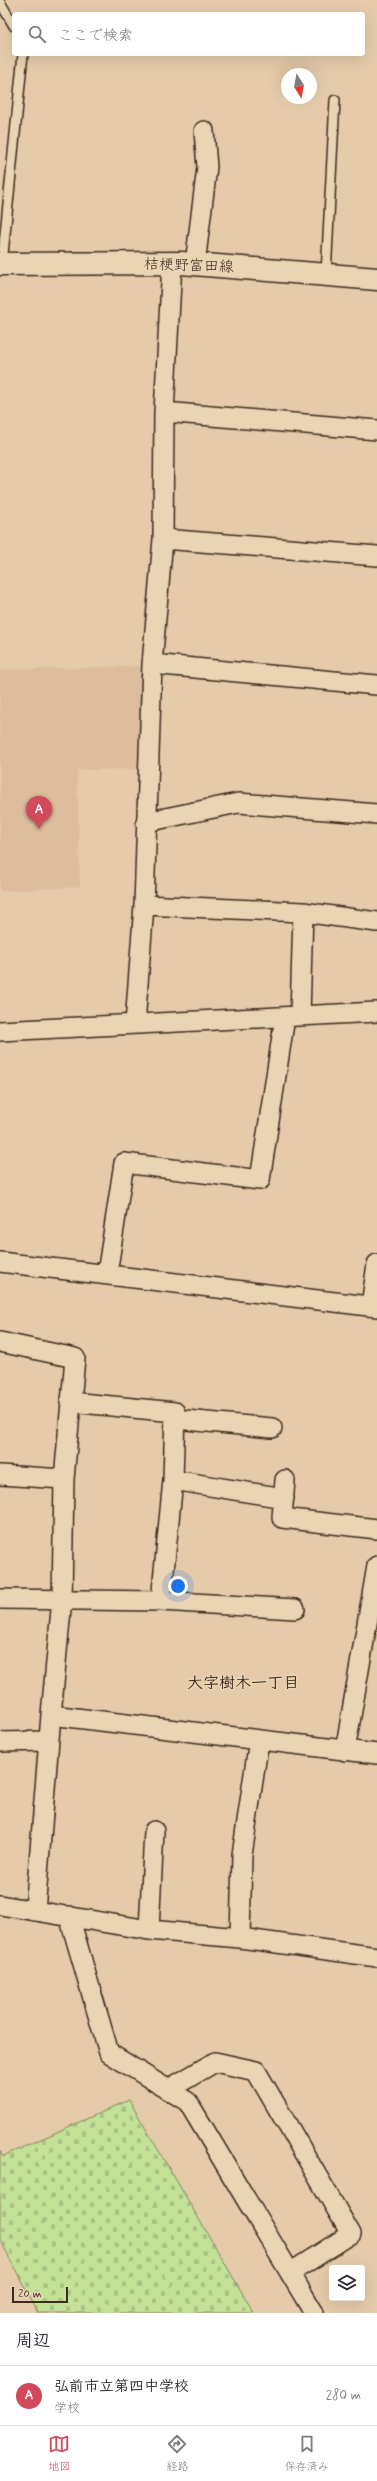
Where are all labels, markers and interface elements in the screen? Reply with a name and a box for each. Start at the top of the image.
search box [12,12,365,56]
icon: search [26,23,48,45]
text: ここで検索 [58,26,133,46]
north arrow [281,68,317,104]
street label: 桔梗野富田線 [144,254,234,278]
pin: A [26,796,52,829]
your location [168,1576,188,1596]
district label: 大字樹木一丁目 [187,1673,299,1694]
map controls [329,2265,365,2301]
button: layers [329,2265,365,2301]
scale bar [12,2285,68,2304]
text: 20 m [18,2287,41,2301]
text: 周辺 [16,2330,50,2352]
text: 弘前市立第四中学校 [54,2377,189,2397]
text: A [25,2387,33,2404]
text: 280 m [326,2387,361,2404]
text: 学校 [54,2400,80,2417]
tab: 地図 [48,2433,70,2474]
tab: 経路 [166,2433,188,2474]
tab: 保存済み [285,2433,329,2474]

